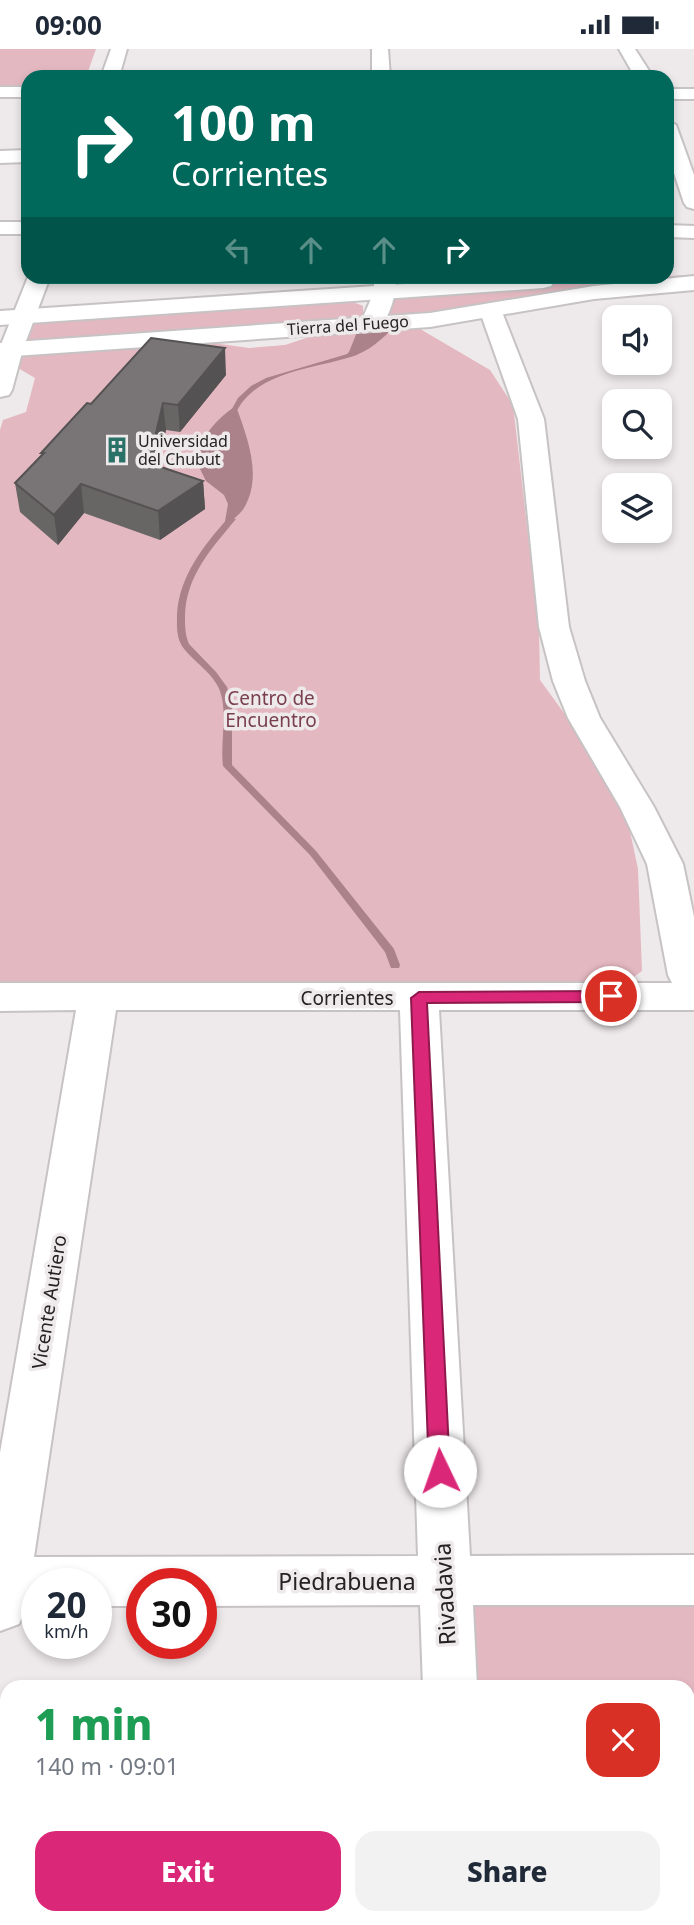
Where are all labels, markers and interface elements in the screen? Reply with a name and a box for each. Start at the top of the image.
text: 09:00 [35,7,102,43]
text: 100 m [171,89,316,155]
icon: right [56,98,147,189]
text: Corrientes [171,152,328,195]
icon: left [219,231,257,269]
icon: ahead [292,231,330,269]
icon: ahead [365,231,403,269]
icon: right [438,231,476,269]
map controls [602,305,672,543]
button: sound [602,305,672,375]
street label: Tierra del Fuego [286,310,410,340]
button: search [602,389,672,459]
place label: Universidad del Chubut [138,430,228,470]
building icon: Universidad del Chubut [102,435,132,465]
button: layers [602,473,672,543]
park label: Centro de Encuentro [225,685,317,733]
pin [581,966,641,1026]
icon: arrive [592,977,630,1015]
street label: Corrientes [300,985,394,1011]
street label: Vicente Autiero [26,1233,72,1371]
position arrow [403,1434,477,1508]
street label: Rivadavia [425,1542,463,1646]
street label: Piedrabuena [278,1565,416,1597]
speed limit sign: 30 [126,1568,217,1659]
text: 20 [46,1581,87,1628]
text: km/h [44,1619,89,1643]
text: 1 min [35,1695,152,1752]
button: close [586,1703,660,1777]
text: 140 m · 09:01 [35,1750,179,1782]
button: Exit [35,1831,341,1911]
button: Share [355,1831,660,1911]

